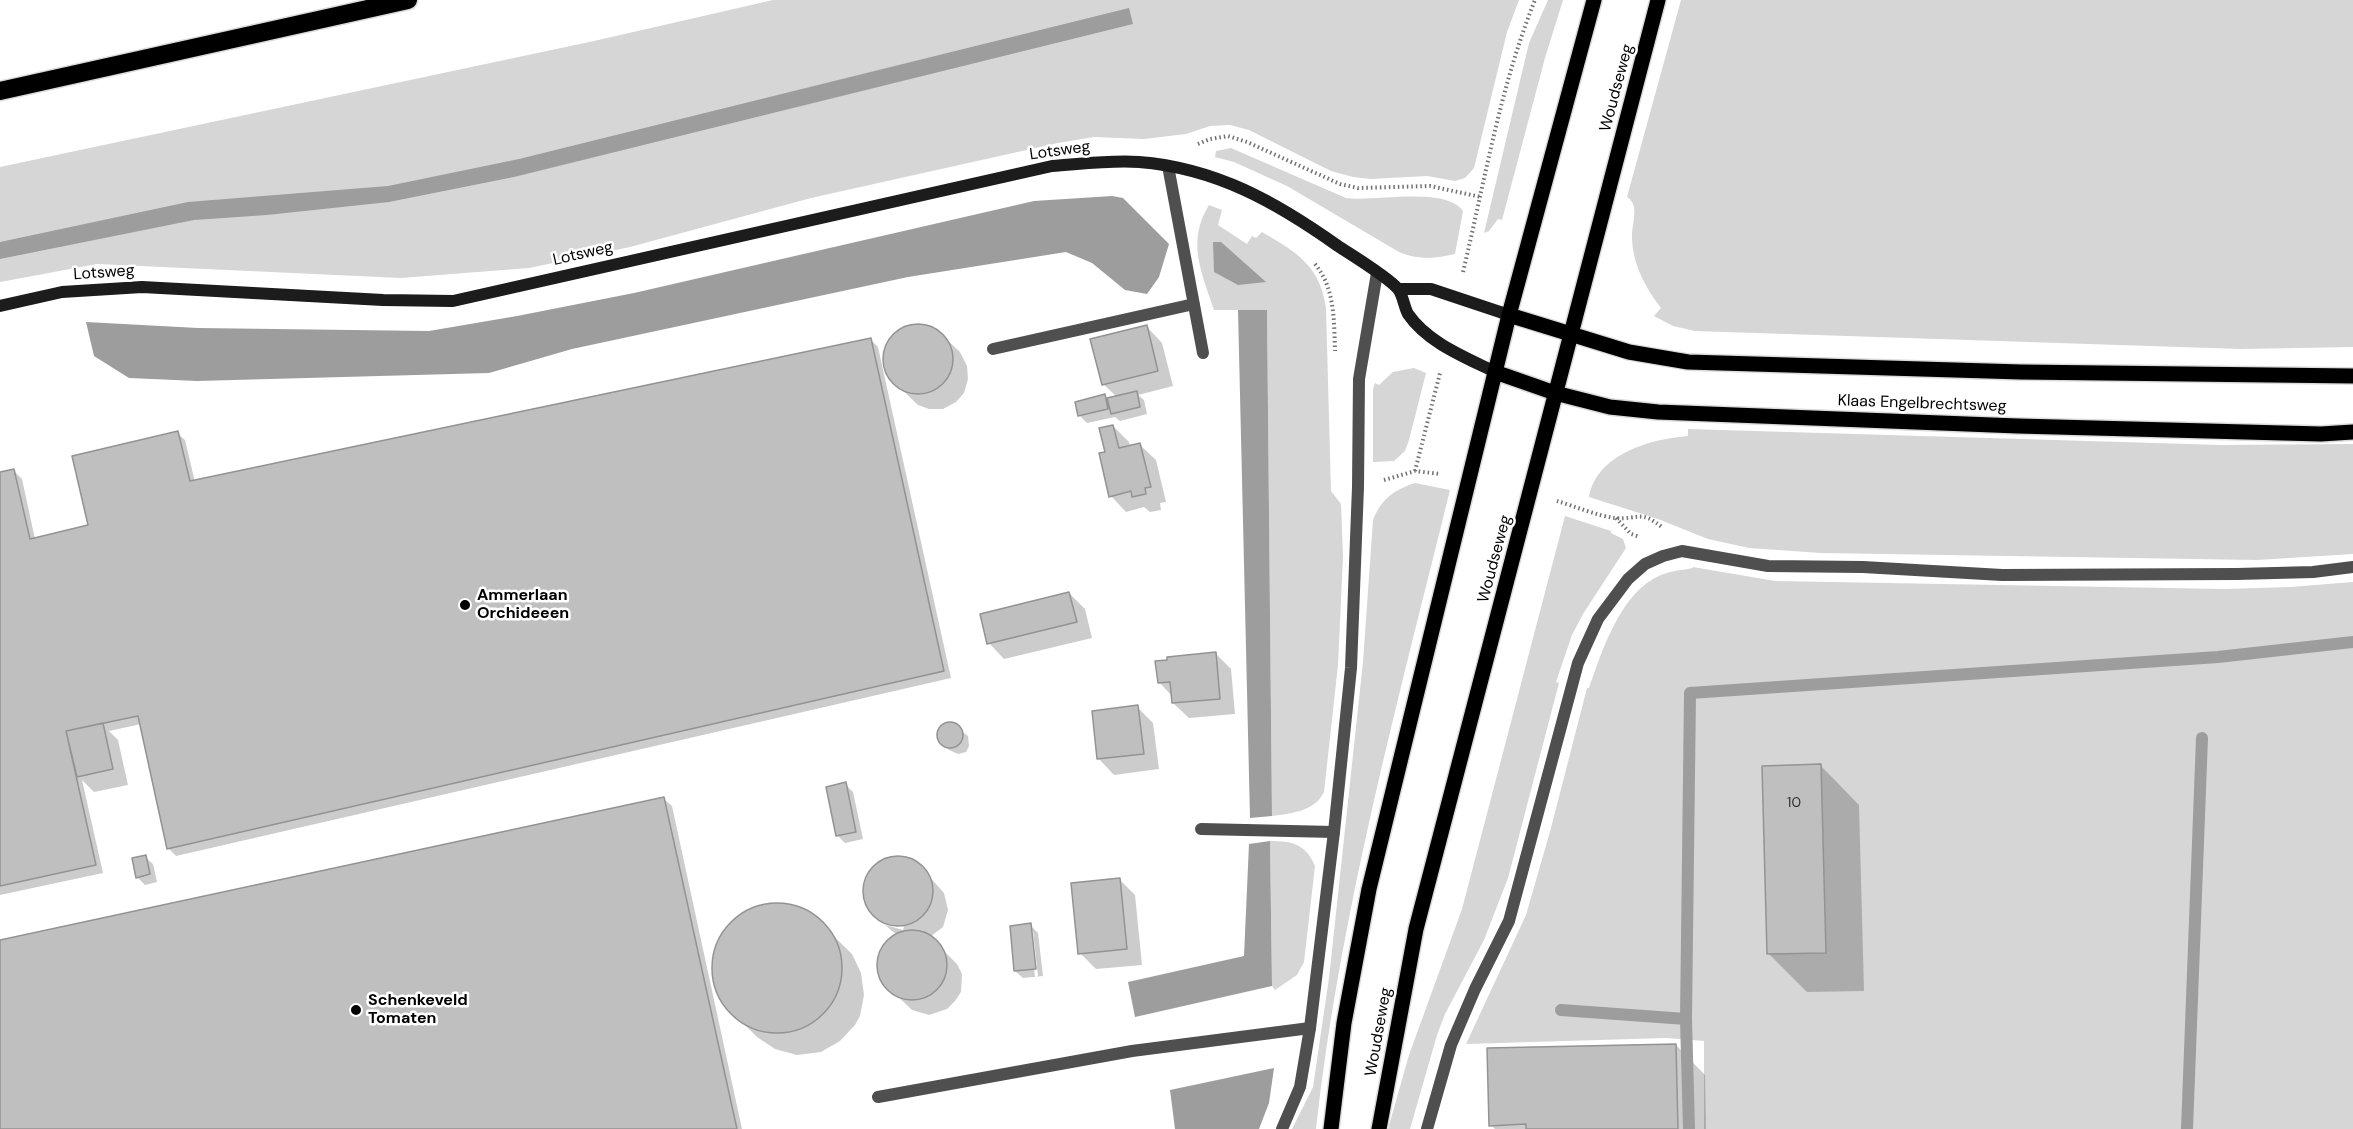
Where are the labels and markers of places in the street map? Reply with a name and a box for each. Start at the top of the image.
place label: Ammerlaan Orchideeen [477,586,569,624]
marker: Ammerlaan Orchideeen [458,598,472,612]
place label: Schenkeveld Tomaten [368,991,468,1029]
marker: Schenkeveld Tomaten [349,1003,363,1017]

